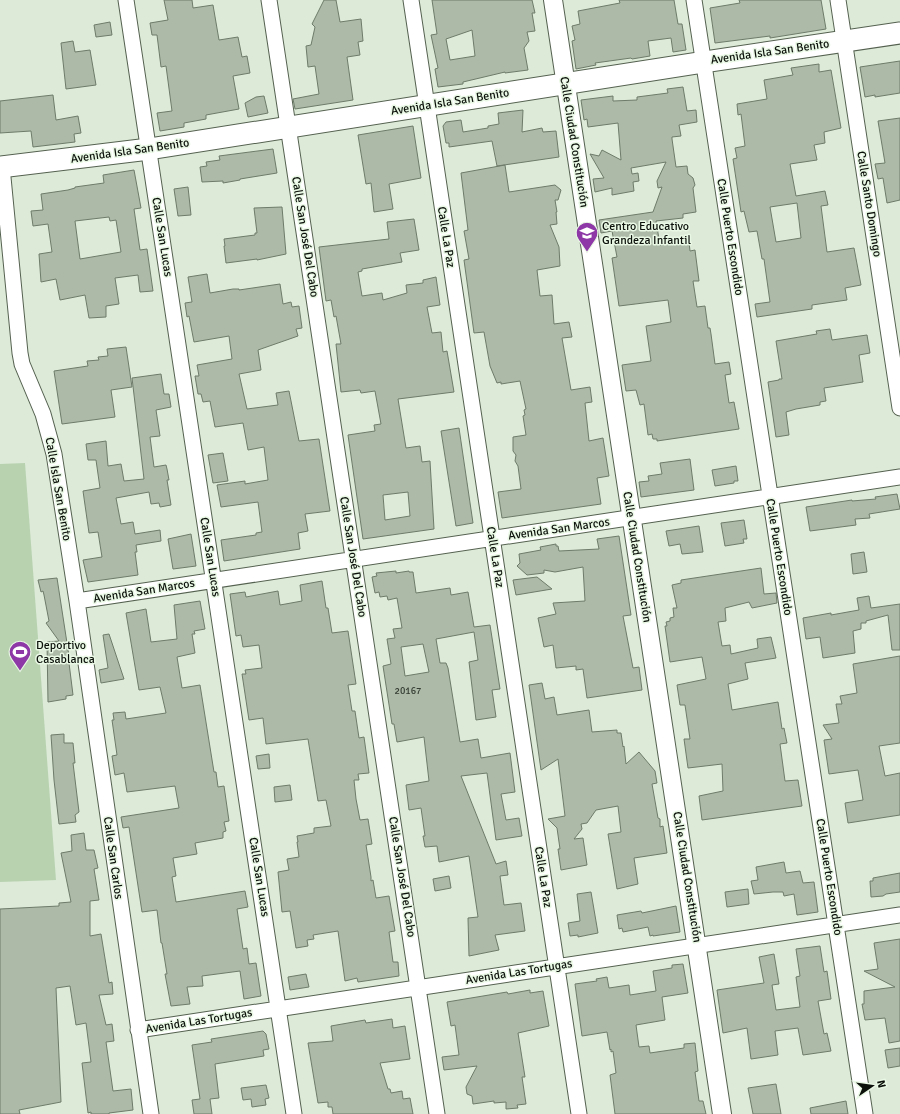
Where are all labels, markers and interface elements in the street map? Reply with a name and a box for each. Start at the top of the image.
street label: Avenida Isla San Benito [710,36,830,68]
street label: Calle Ciudad Constitución [556,75,592,209]
street label: Avenida Isla San Benito [390,85,510,119]
street label: Avenida Isla San Benito [70,135,190,167]
street label: Calle Santo Domingo [853,150,885,258]
street label: Calle San José Del Cabo [288,176,322,298]
street label: Calle Puerto Escondido [713,177,747,297]
street label: Calle San Lucas [148,196,176,278]
street label: Calle La Paz [434,205,458,269]
place label: Centro Educativo Grandeza Infantil [602,219,691,248]
school or university icon: Centro Educativo Grandeza Infantil [574,220,600,253]
street label: Calle Isla San Benito [41,436,75,542]
street label: Calle Ciudad Constitución [619,490,655,624]
street label: Calle San José Del Cabo [336,496,370,618]
street label: Calle Puerto Escondido [762,497,796,617]
street label: Avenida San Marcos [507,514,611,544]
street label: Calle San Lucas [196,516,224,598]
street label: Calle La Paz [483,525,507,589]
street label: Avenida San Marcos [92,576,196,606]
place label: Deportivo Casablanca [36,638,95,667]
sports icon: Deportivo Casablanca [7,639,33,672]
house number: 20167 [394,685,422,697]
street label: Calle Ciudad Constitución [669,810,705,944]
street label: Calle San Carlos [100,816,126,900]
street label: Calle San José Del Cabo [385,816,419,938]
street label: Calle Puerto Escondido [812,817,846,937]
street label: Calle San Lucas [245,836,273,918]
street label: Calle La Paz [531,845,555,909]
street label: Avenida Las Tortugas [465,956,573,988]
street label: Avenida Las Tortugas [145,1005,253,1037]
north arrow [852,1066,892,1106]
text: N [874,1079,888,1089]

